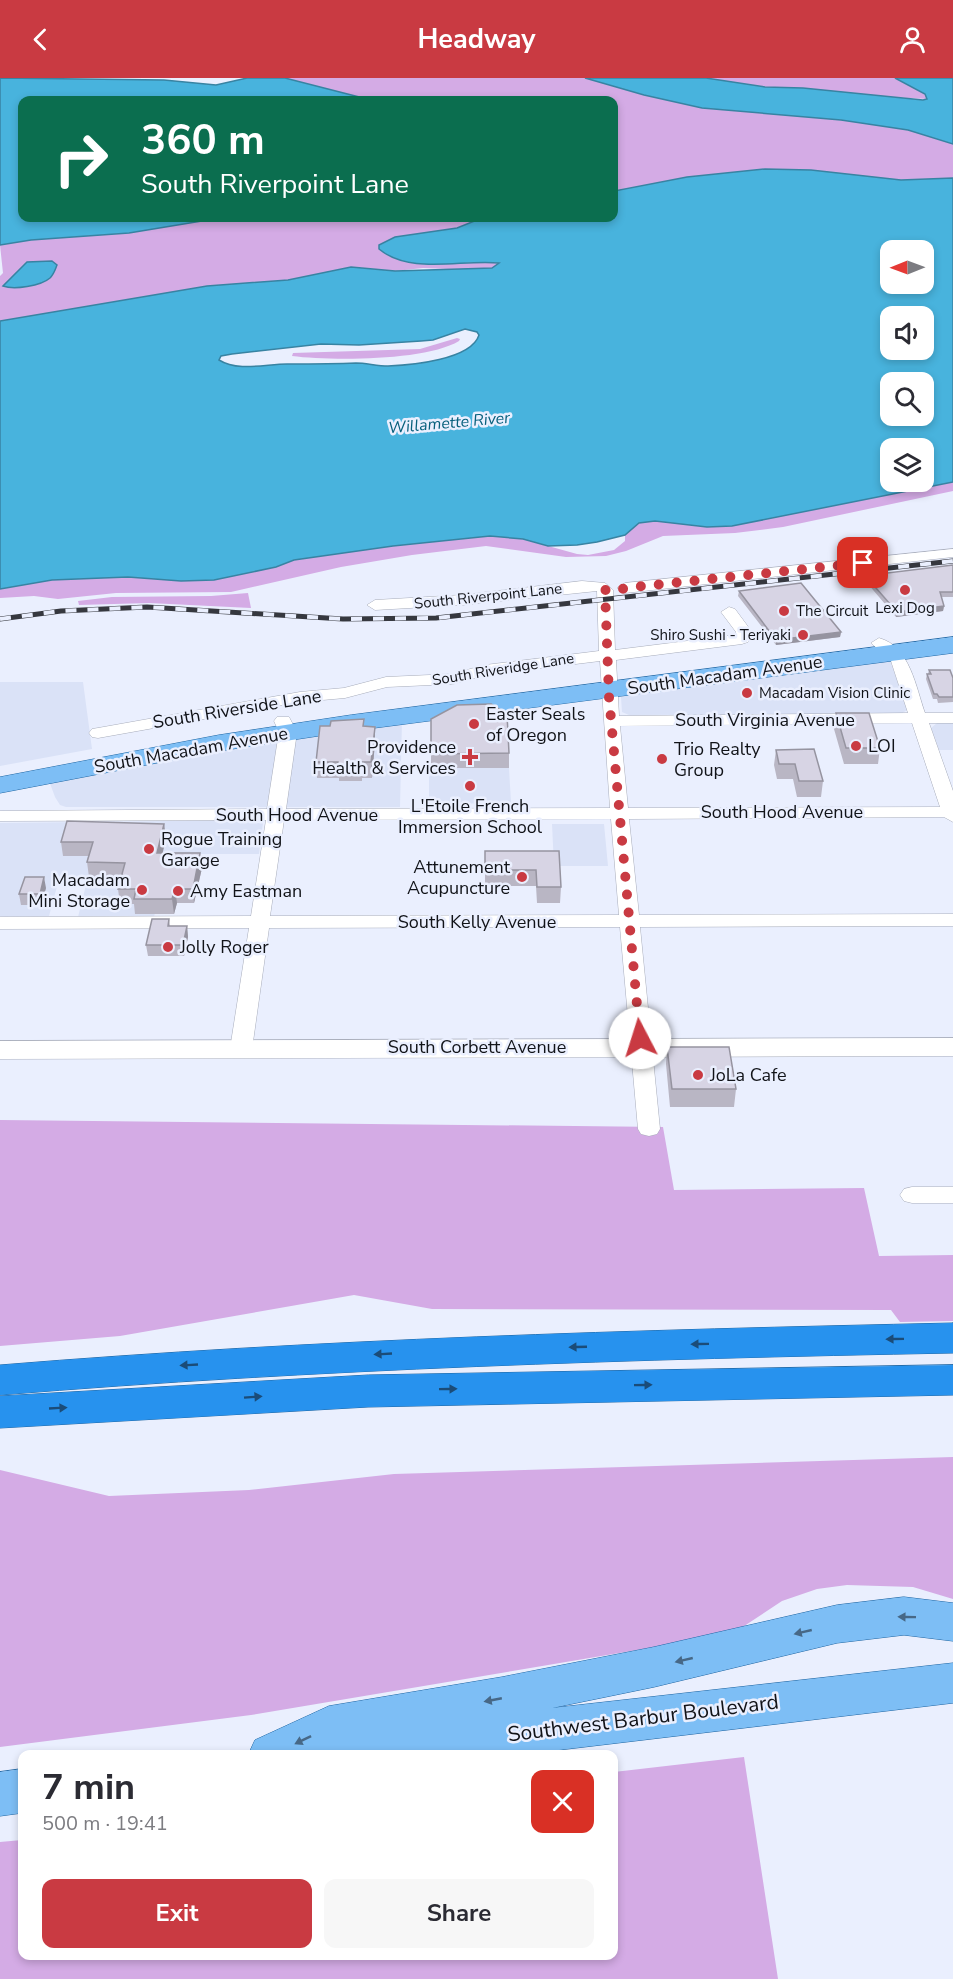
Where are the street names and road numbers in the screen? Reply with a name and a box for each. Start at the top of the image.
street label: South Riverpoint Lane [413,578,563,614]
street label: South Riveridge Lane [431,648,575,690]
street label: South Macadam Avenue [626,649,824,701]
street label: South Riverside Lane [151,684,323,734]
street label: South Virginia Avenue [675,708,855,732]
street label: South Macadam Avenue [92,721,290,779]
street label: South Hood Avenue [701,800,863,824]
street label: South Hood Avenue [216,803,378,827]
street label: South Kelly Avenue [398,910,556,934]
street label: South Corbett Avenue [388,1035,566,1059]
street label: Southwest Barbur Boulevard [506,1687,780,1749]

